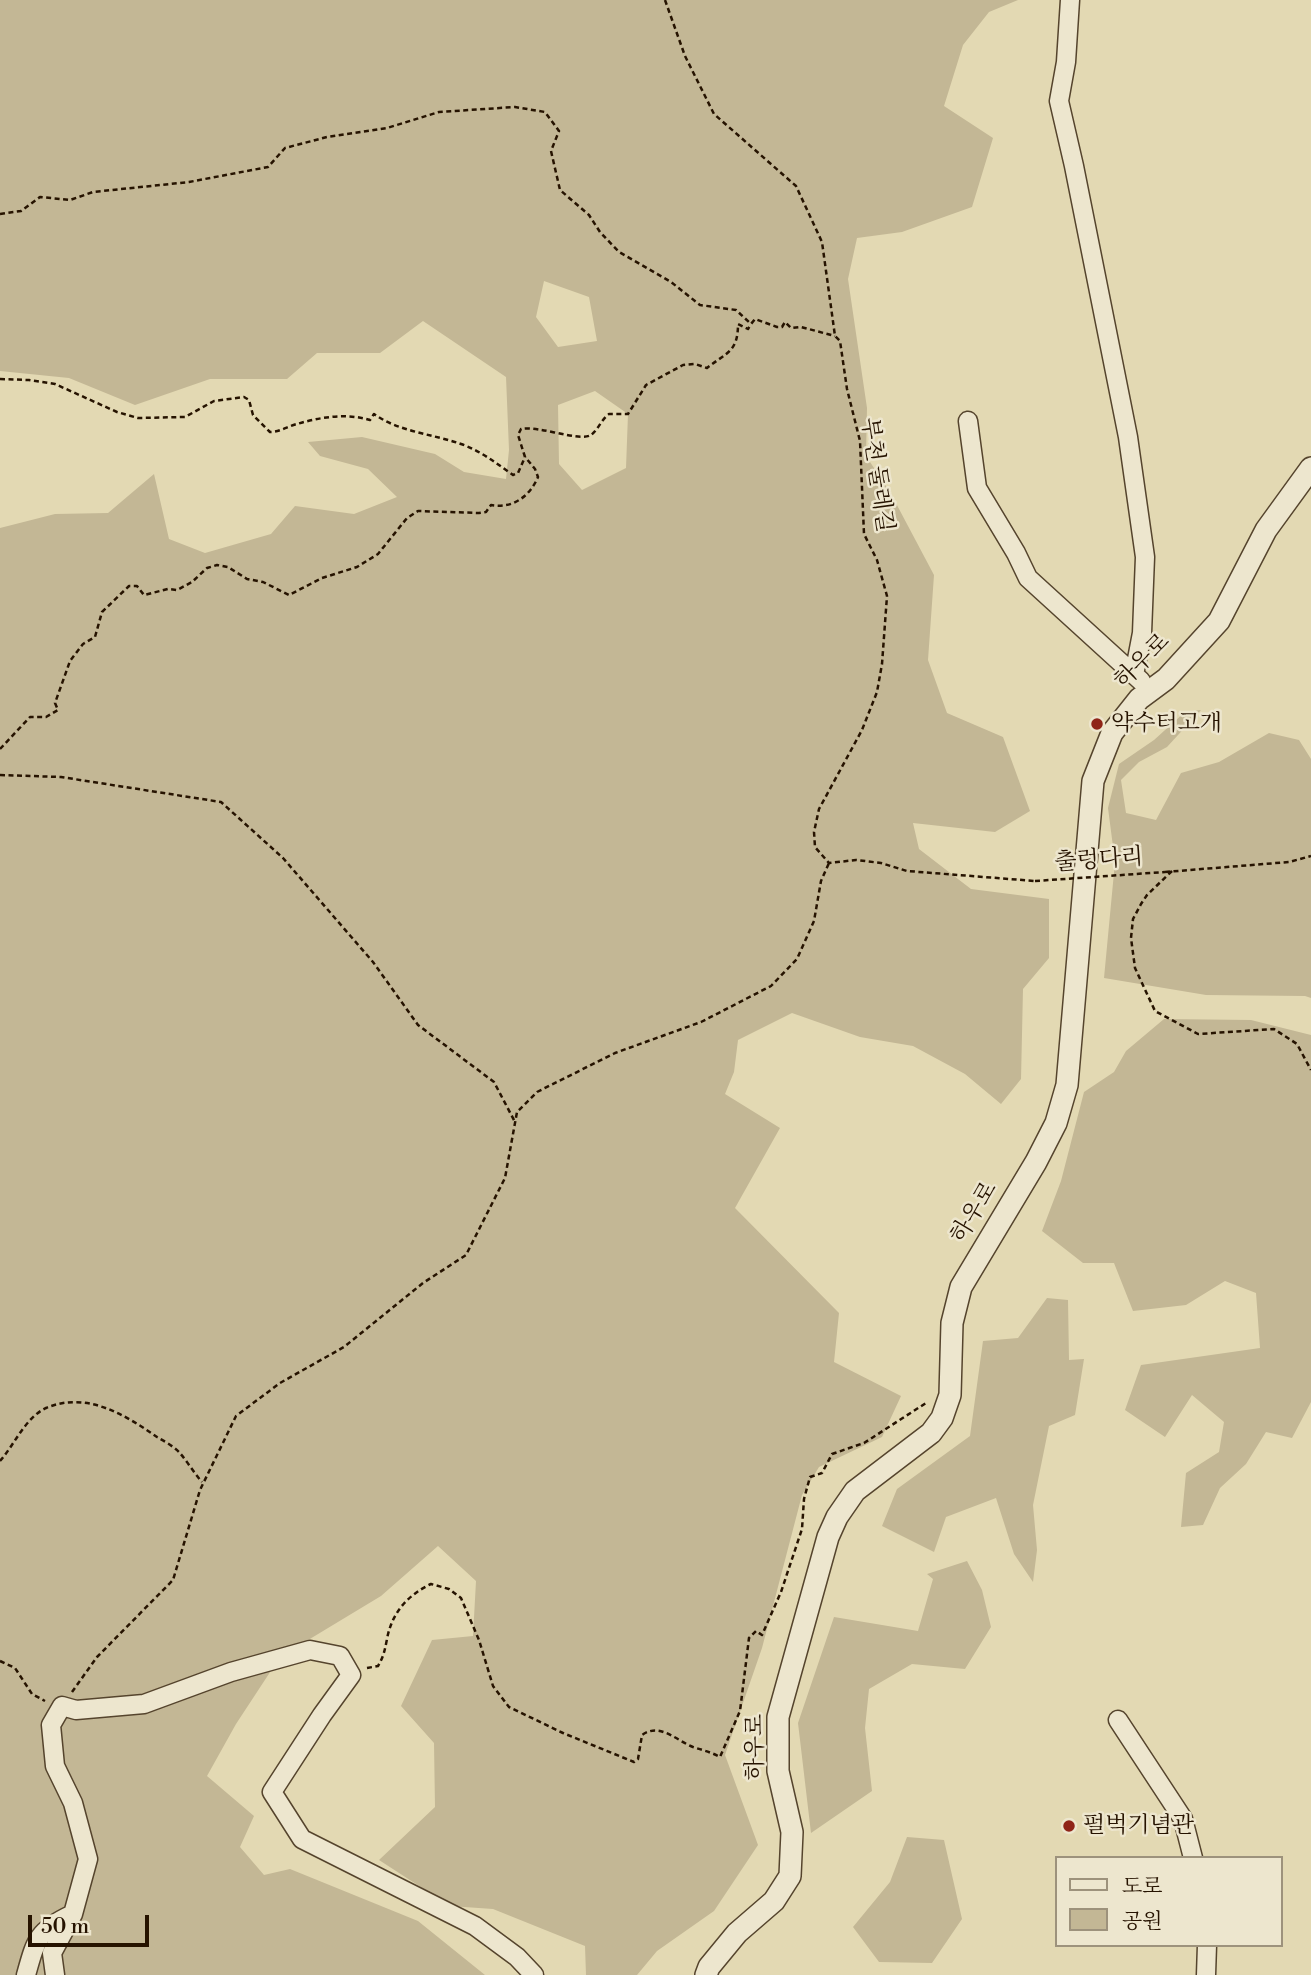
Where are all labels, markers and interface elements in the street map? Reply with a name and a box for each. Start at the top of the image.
street label: 부천 둘레길 [854,416,898,534]
street label: 하우로 [1110,629,1176,695]
place label: 약수터고개 [1111,710,1222,738]
marker: 약수터고개 [1089,716,1105,732]
street label: 출렁다리 [1054,844,1144,878]
street label: 하우로 [946,1177,1004,1249]
street label: 하우로 [742,1714,770,1780]
place label: 펄벅기념관 [1083,1812,1194,1840]
marker: 펄벅기념관 [1061,1818,1077,1834]
legend [1056,1856,1283,1947]
text: 도로 [1122,1874,1163,1900]
scale bar [32,1902,152,1946]
text: 공원 [1122,1909,1163,1935]
text: 50 m [41,1914,89,1940]

